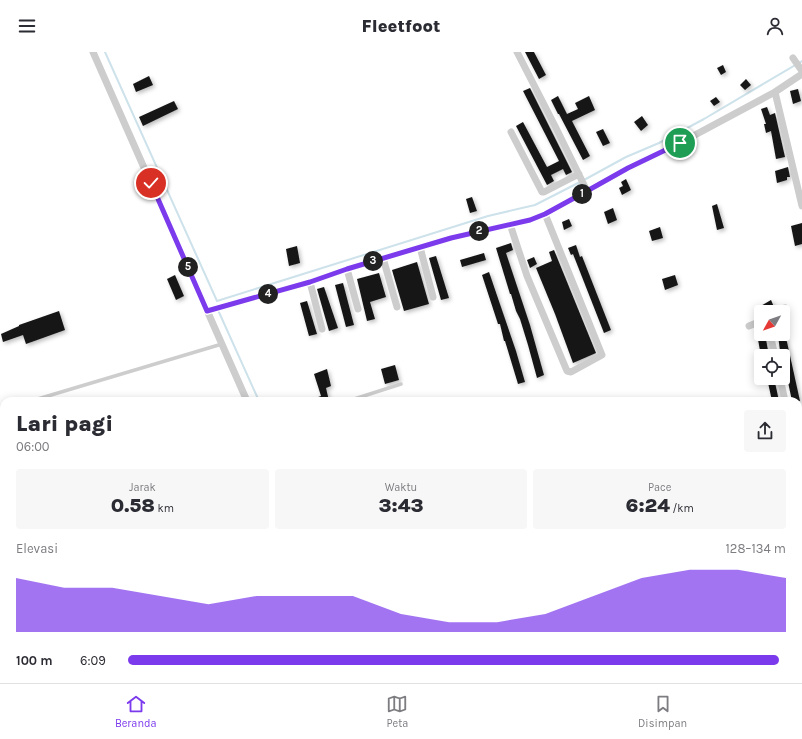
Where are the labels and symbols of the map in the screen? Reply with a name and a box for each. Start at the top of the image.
pin [663,126,697,160]
pin [134,166,168,200]
pin: 1 [572,184,592,204]
pin: 2 [469,221,489,241]
pin: 3 [363,251,383,271]
pin: 5 [178,257,198,277]
pin: 4 [258,284,278,304]
north arrow [754,305,790,341]

